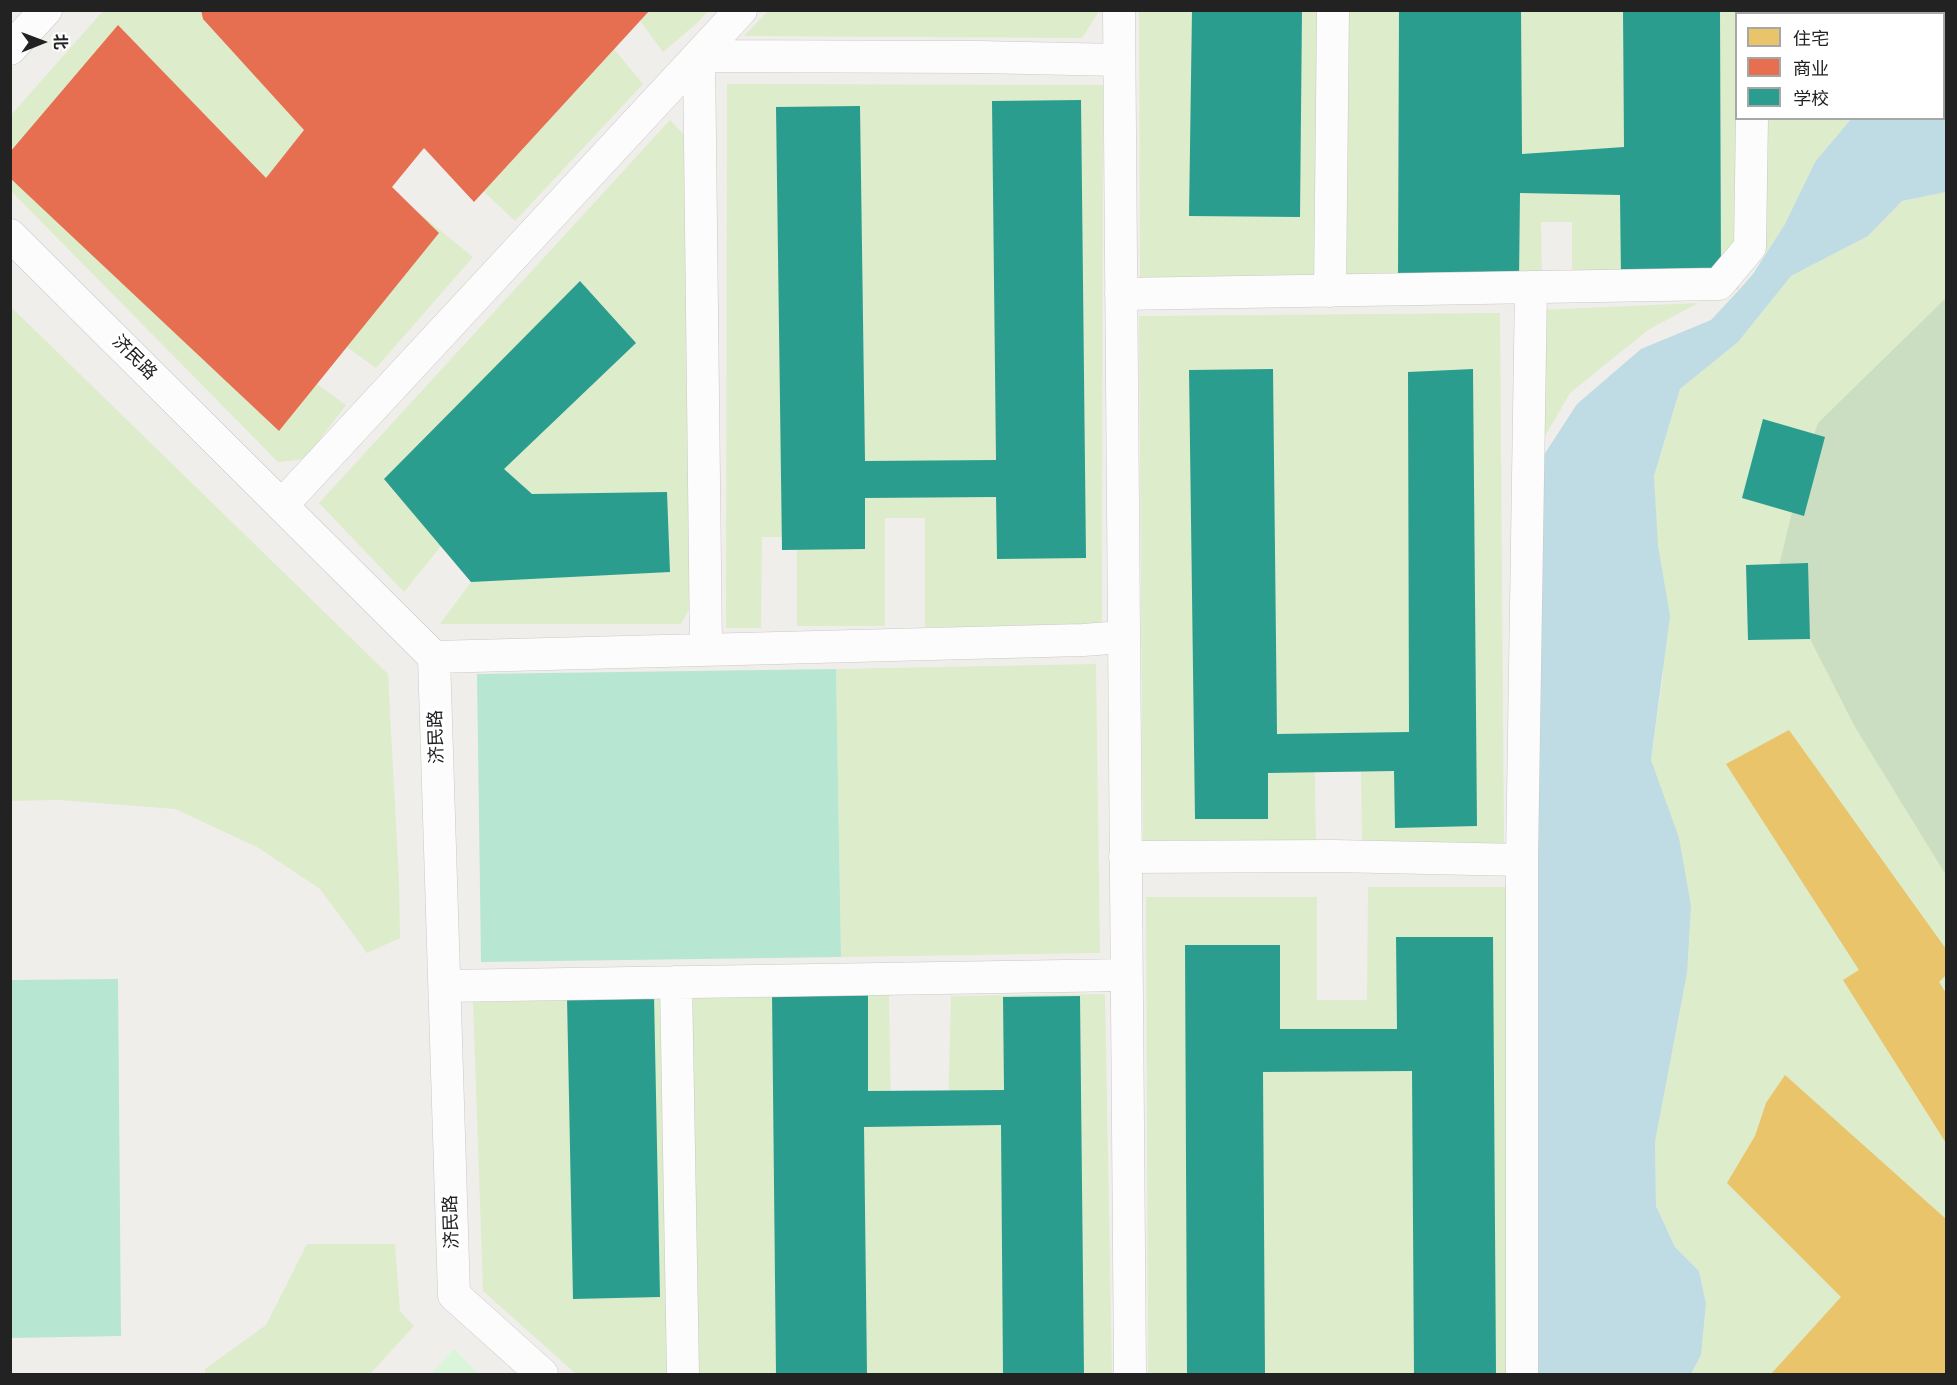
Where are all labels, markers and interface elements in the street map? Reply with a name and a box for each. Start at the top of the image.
north arrow [12,12,72,72]
legend [1735,12,1945,120]
text: 住宅 [1793,27,1829,51]
text: 北 [50,33,71,50]
text: 商业 [1793,57,1829,81]
text: 学校 [1793,87,1829,111]
street label: 济民路 [107,331,161,385]
street label: 济民路 [425,710,449,764]
street label: 济民路 [440,1195,464,1249]

